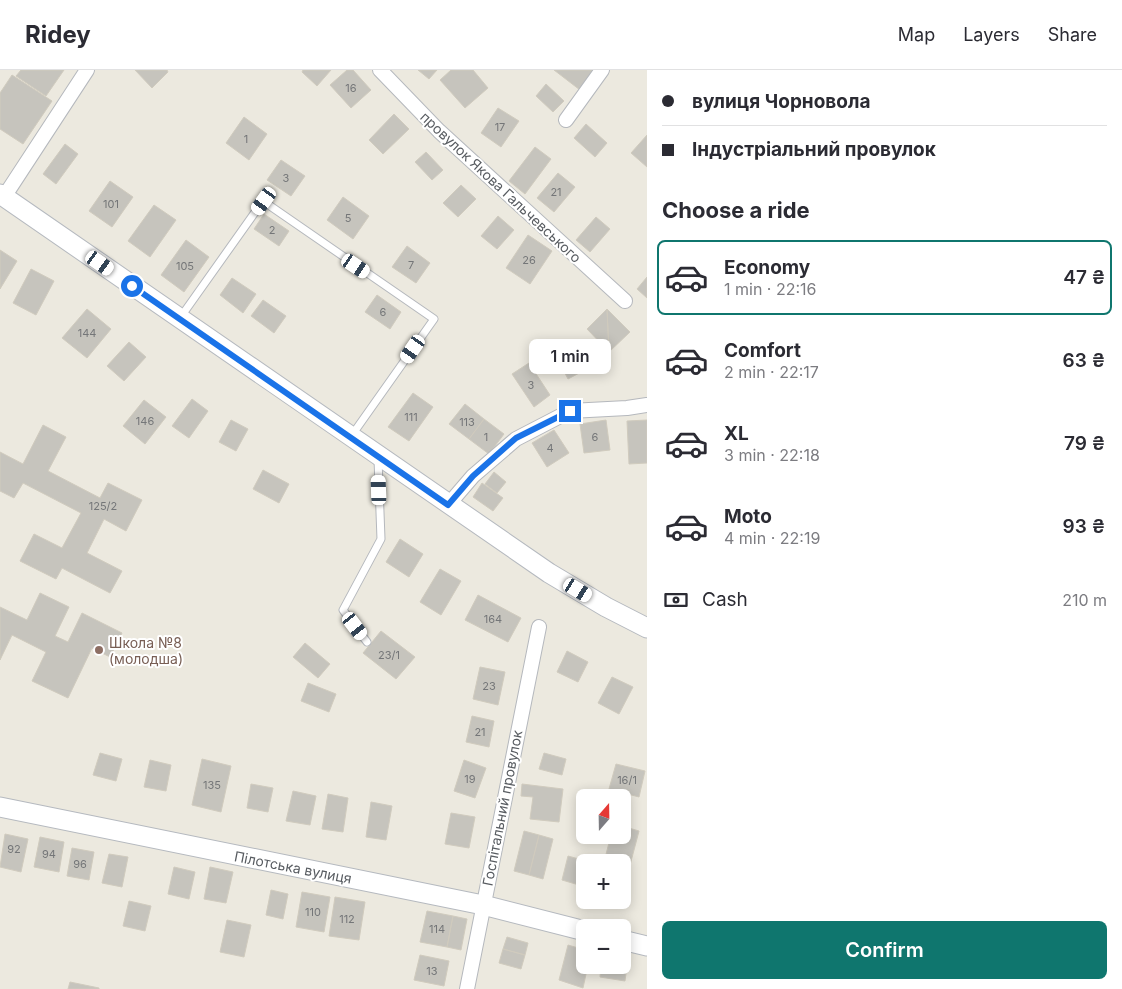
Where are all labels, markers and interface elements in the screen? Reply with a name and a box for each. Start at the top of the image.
text: Ridey [25,20,91,49]
text: Map [898,24,935,45]
text: Layers [963,24,1020,45]
text: Share [1048,24,1097,45]
house number: 16 [345,81,357,95]
text: вулиця Чорновола [692,90,870,113]
street label: провулок Якова Гальчевського [417,108,585,266]
house number: 17 [495,120,505,134]
house number: 1 [244,132,248,146]
text: Індустріальний провулок [692,138,936,161]
house number: 3 [283,171,290,185]
car [249,184,278,218]
house number: 21 [550,185,562,199]
house number: 101 [103,197,119,211]
text: Choose a ride [662,197,810,223]
house number: 5 [345,211,352,225]
house number: 2 [269,223,275,237]
car [83,248,116,278]
car [339,251,372,281]
house number: 26 [522,253,536,267]
icon: car [664,255,709,300]
text: Economy [724,256,810,279]
house number: 7 [408,258,414,272]
house number: 105 [176,259,194,273]
text: 47 ₴ [1063,266,1105,289]
route start [121,275,143,297]
text: 1 min · 22:16 [724,279,817,299]
house number: 6 [380,305,387,319]
house number: 144 [78,326,96,340]
car [398,332,427,366]
callout: 1 min [529,338,611,374]
icon: car [664,338,709,383]
text: Comfort [724,339,801,362]
text: 1 min [550,346,590,366]
text: 63 ₴ [1063,349,1105,372]
text: 2 min · 22:17 [724,362,819,382]
house number: 3 [528,378,535,392]
route end [559,400,581,422]
house number: 111 [404,410,418,424]
house number: 146 [136,414,154,428]
house number: 113 [459,415,475,429]
icon: car [664,421,709,466]
text: XL [724,422,749,445]
house number: 1 [484,430,488,444]
house number: 6 [592,430,599,444]
text: 79 ₴ [1064,432,1105,455]
house number: 4 [546,441,554,455]
text: 3 min · 22:18 [724,445,820,465]
car [370,475,387,505]
house number: 125/2 [89,499,117,513]
icon: car [664,504,709,549]
text: Moto [724,505,772,528]
text: 93 ₴ [1063,515,1105,538]
text: 4 min · 22:19 [724,528,820,548]
car [561,576,594,604]
icon: cash [662,586,690,614]
text: Cash [702,588,748,611]
text: 210 m [1062,590,1107,610]
car [339,610,370,642]
house number: 164 [484,612,502,626]
place label: Школа №8 (молодша) [109,634,183,667]
marker: Школа №8 (молодша) [93,644,105,656]
house number: 23/1 [378,648,400,662]
house number: 23 [482,679,496,693]
house number: 21 [474,725,486,739]
street label: Госпітальний провулок [479,728,526,887]
house number: 19 [464,772,476,786]
house number: 16/1 [617,773,637,787]
house number: 135 [203,778,221,792]
north arrow [576,789,631,844]
map controls [576,789,631,974]
house number: 92 [7,842,21,856]
house number: 94 [42,847,56,861]
street label: Пілотська вулиця [233,847,353,887]
button: + [576,854,631,909]
house number: 96 [73,857,87,871]
house number: 110 [305,905,321,919]
house number: 112 [339,912,355,926]
button: − [576,919,631,974]
button: Confirm [662,921,1107,979]
house number: 114 [429,922,445,936]
house number: 13 [426,964,438,978]

